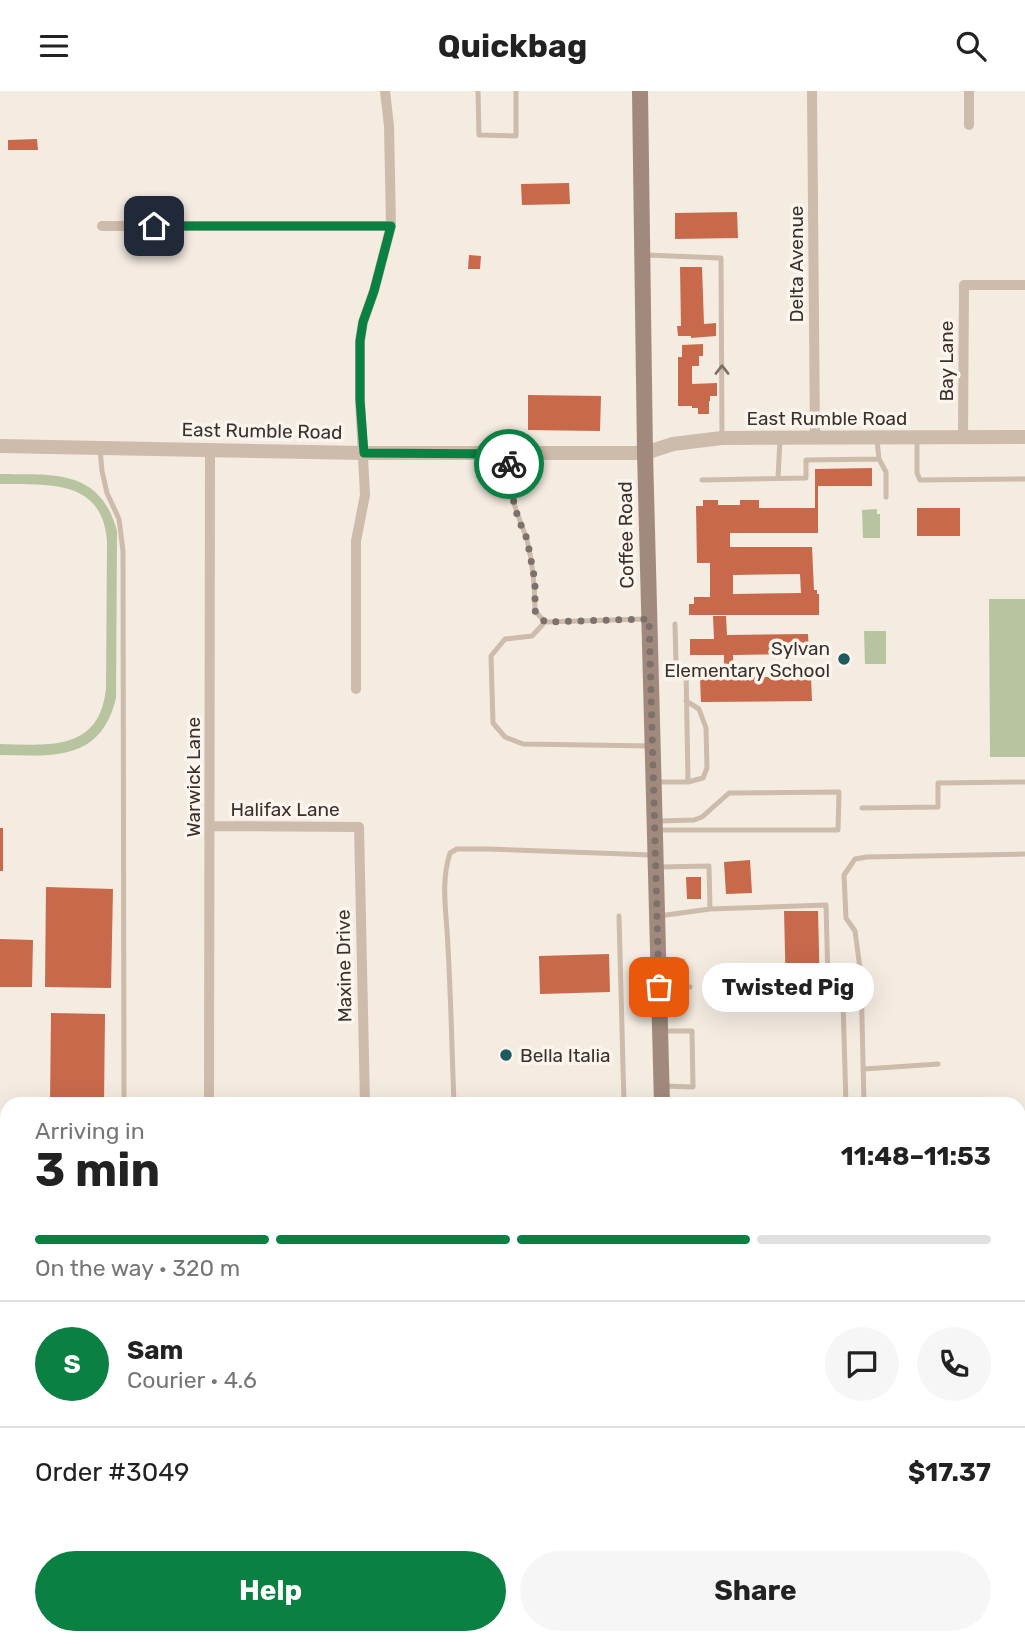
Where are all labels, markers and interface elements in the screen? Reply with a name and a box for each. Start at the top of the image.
icon: menu [35,27,73,65]
text: Quickbag [438,27,587,65]
icon: search [952,27,990,65]
pin [124,196,184,256]
street label: Delta Avenue [785,206,808,322]
icon: home [135,207,173,245]
street label: Bay Lane [935,321,958,401]
one-way arrow [714,364,730,374]
street label: East Rumble Road [747,407,907,430]
street label: East Rumble Road [181,418,343,444]
courier [474,429,544,499]
icon: bike [490,445,528,483]
street label: Coffee Road [614,481,638,589]
place label: Sylvan Elementary School [664,637,830,682]
marker: Sylvan Elementary School [836,651,852,667]
street label: Warwick Lane [182,717,205,837]
street label: Halifax Lane [230,798,340,821]
street label: Maxine Drive [332,909,356,1023]
pin [629,957,689,1017]
callout: Twisted Pig [701,963,872,1011]
icon: bag [640,968,678,1006]
text: Twisted Pig [722,973,854,1001]
place label: Bella Italia [520,1044,611,1067]
marker: Bella Italia [498,1047,514,1063]
text: Arriving in [35,1117,145,1145]
text: 11:48–11:53 [841,1141,991,1172]
text: 3 min [35,1143,160,1198]
text: On the way · 320 m [35,1254,240,1282]
button: chat [825,1327,899,1401]
button: phone [917,1327,991,1401]
text: Sam [127,1335,183,1366]
text: S [63,1349,81,1380]
text: Courier · 4.6 [127,1366,257,1394]
text: Order #3049 [35,1457,190,1488]
text: $17.37 [908,1457,991,1488]
button: Help [35,1551,506,1631]
button: Share [520,1551,991,1631]

